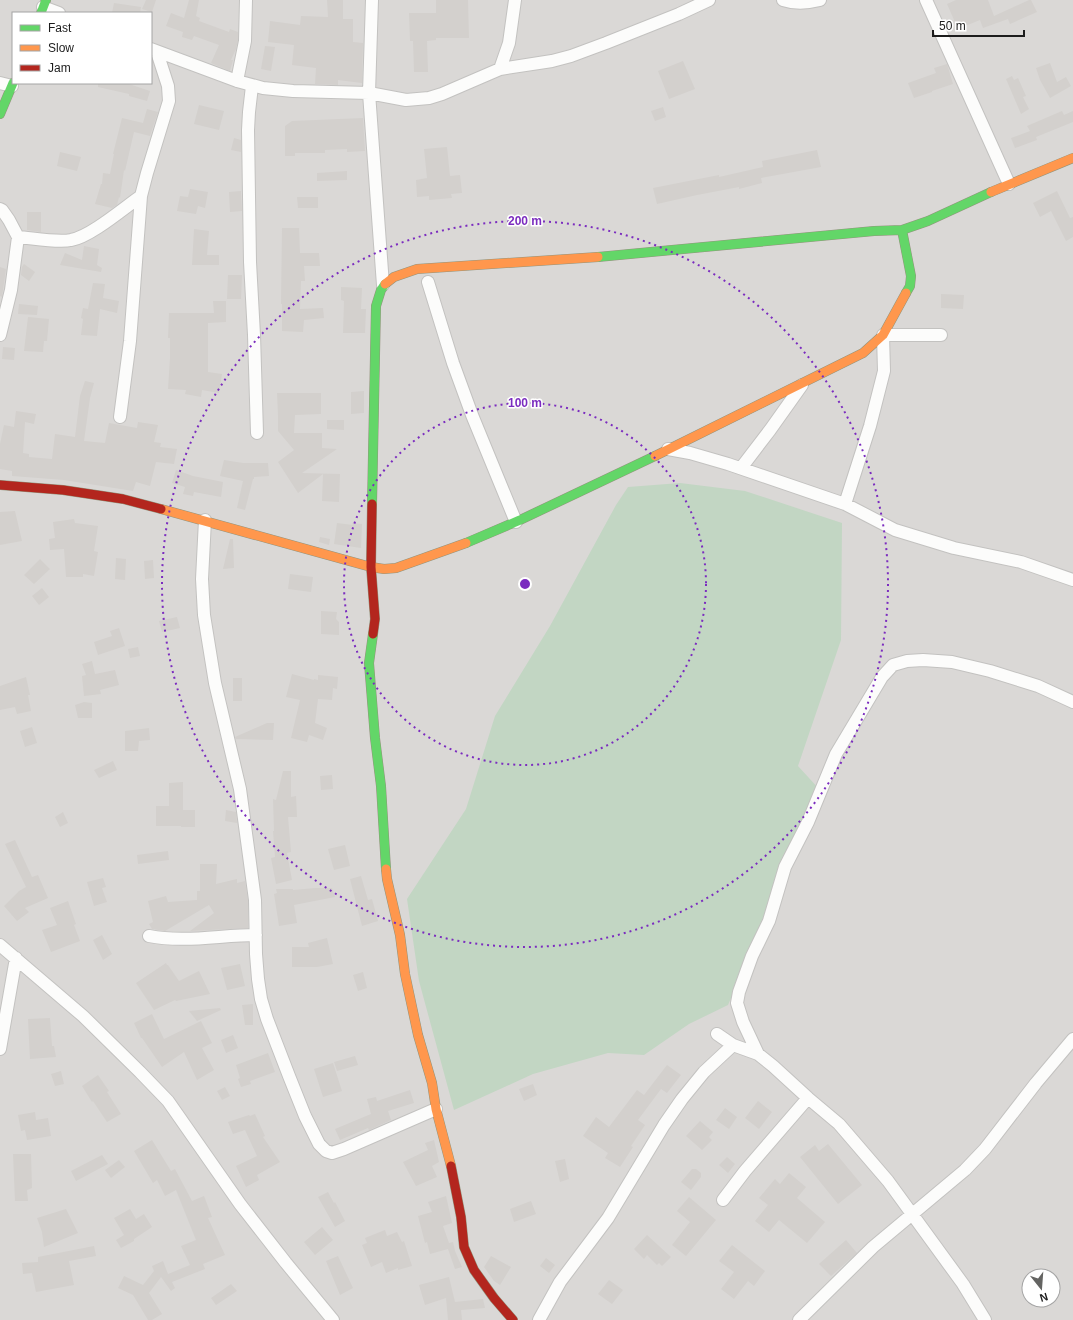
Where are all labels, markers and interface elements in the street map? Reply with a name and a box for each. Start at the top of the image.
legend [12,12,152,84]
scale bar [933,12,1024,38]
text: 50 m [939,19,966,33]
text: Fast [48,21,72,35]
text: Slow [48,41,74,55]
text: Jam [48,61,71,75]
text: 200 m [508,214,542,228]
text: 100 m [508,396,542,410]
centre of rings [518,577,532,591]
north arrow [1021,1268,1061,1308]
text: N [1038,1291,1049,1304]

